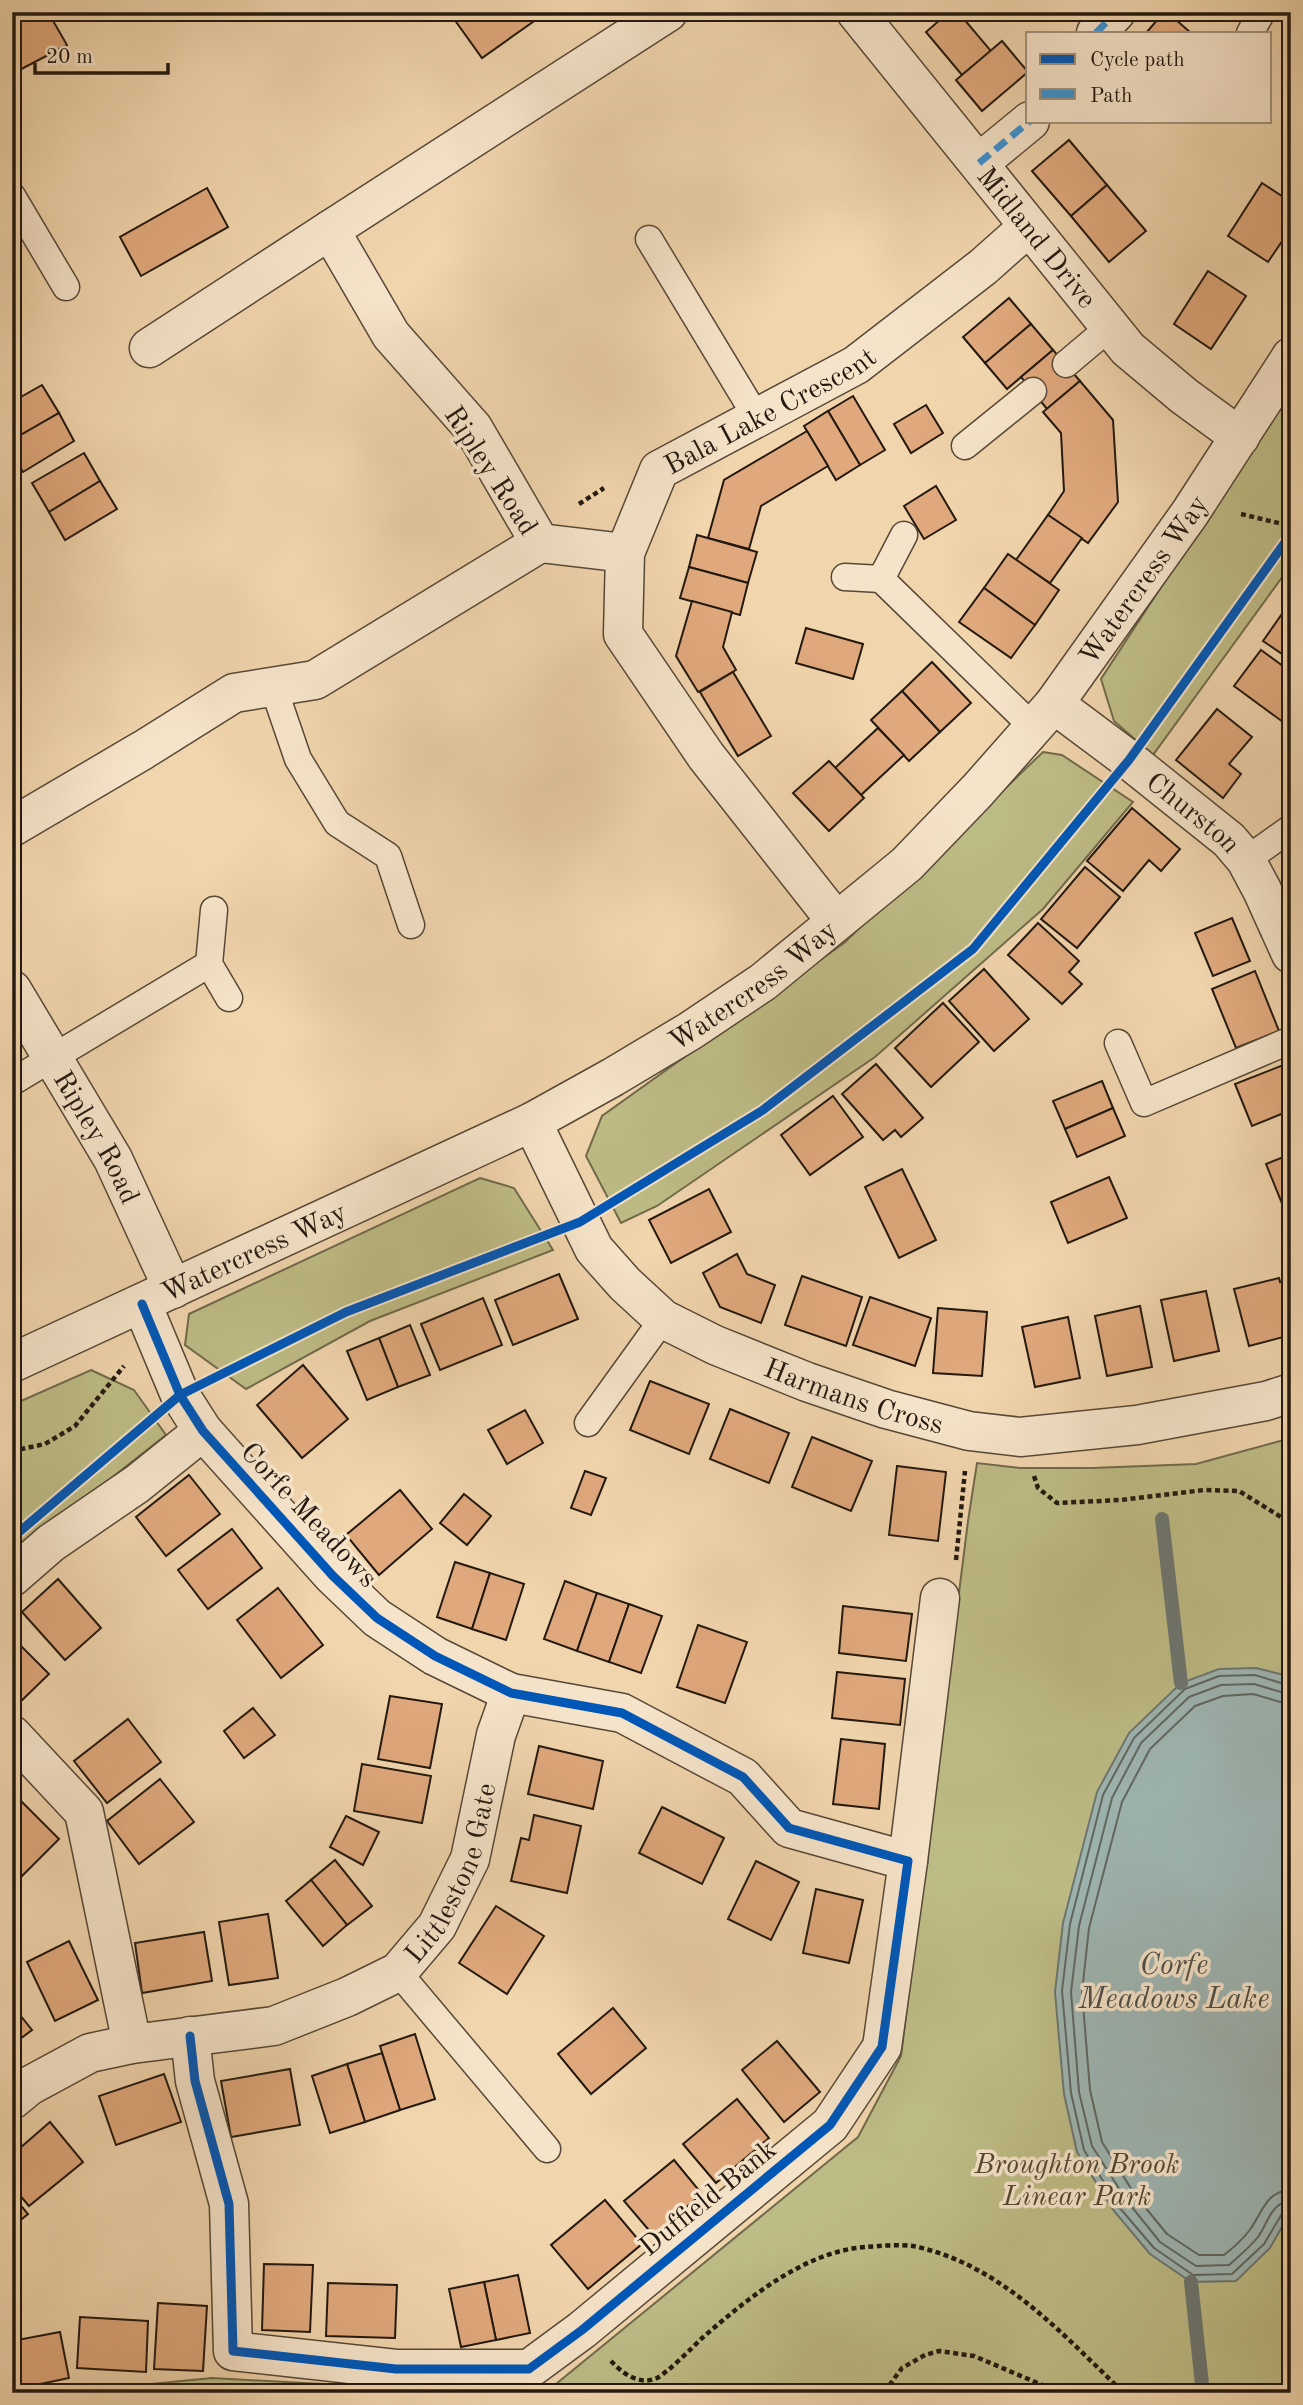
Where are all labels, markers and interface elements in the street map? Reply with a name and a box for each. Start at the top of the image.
scale bar [35,32,168,76]
legend [1026,32,1272,122]
text: 20 m [46,47,93,68]
text: Cycle path [1090,50,1185,71]
text: Path [1090,86,1133,107]
street label: Midland Drive [970,163,1100,314]
street label: Bala Lake Crescent [661,344,882,481]
street label: Ripley Road [438,402,541,541]
street label: Watercress Way [1076,491,1215,671]
street label: Churston [1140,769,1245,859]
street label: Watercress Way [665,916,843,1057]
street label: Ripley Road [47,1067,143,1209]
street label: Watercress Way [158,1199,352,1309]
street label: Harmans Cross [759,1355,946,1441]
street label: Corfe Meadows [234,1438,382,1594]
street label: Littlestone Gate [401,1781,503,1969]
water label: Corfe Meadows Lake [1078,1951,1269,2015]
street label: Duffield Bank [635,2136,782,2263]
park label: Broughton Brook Linear Park [974,2152,1179,2212]

